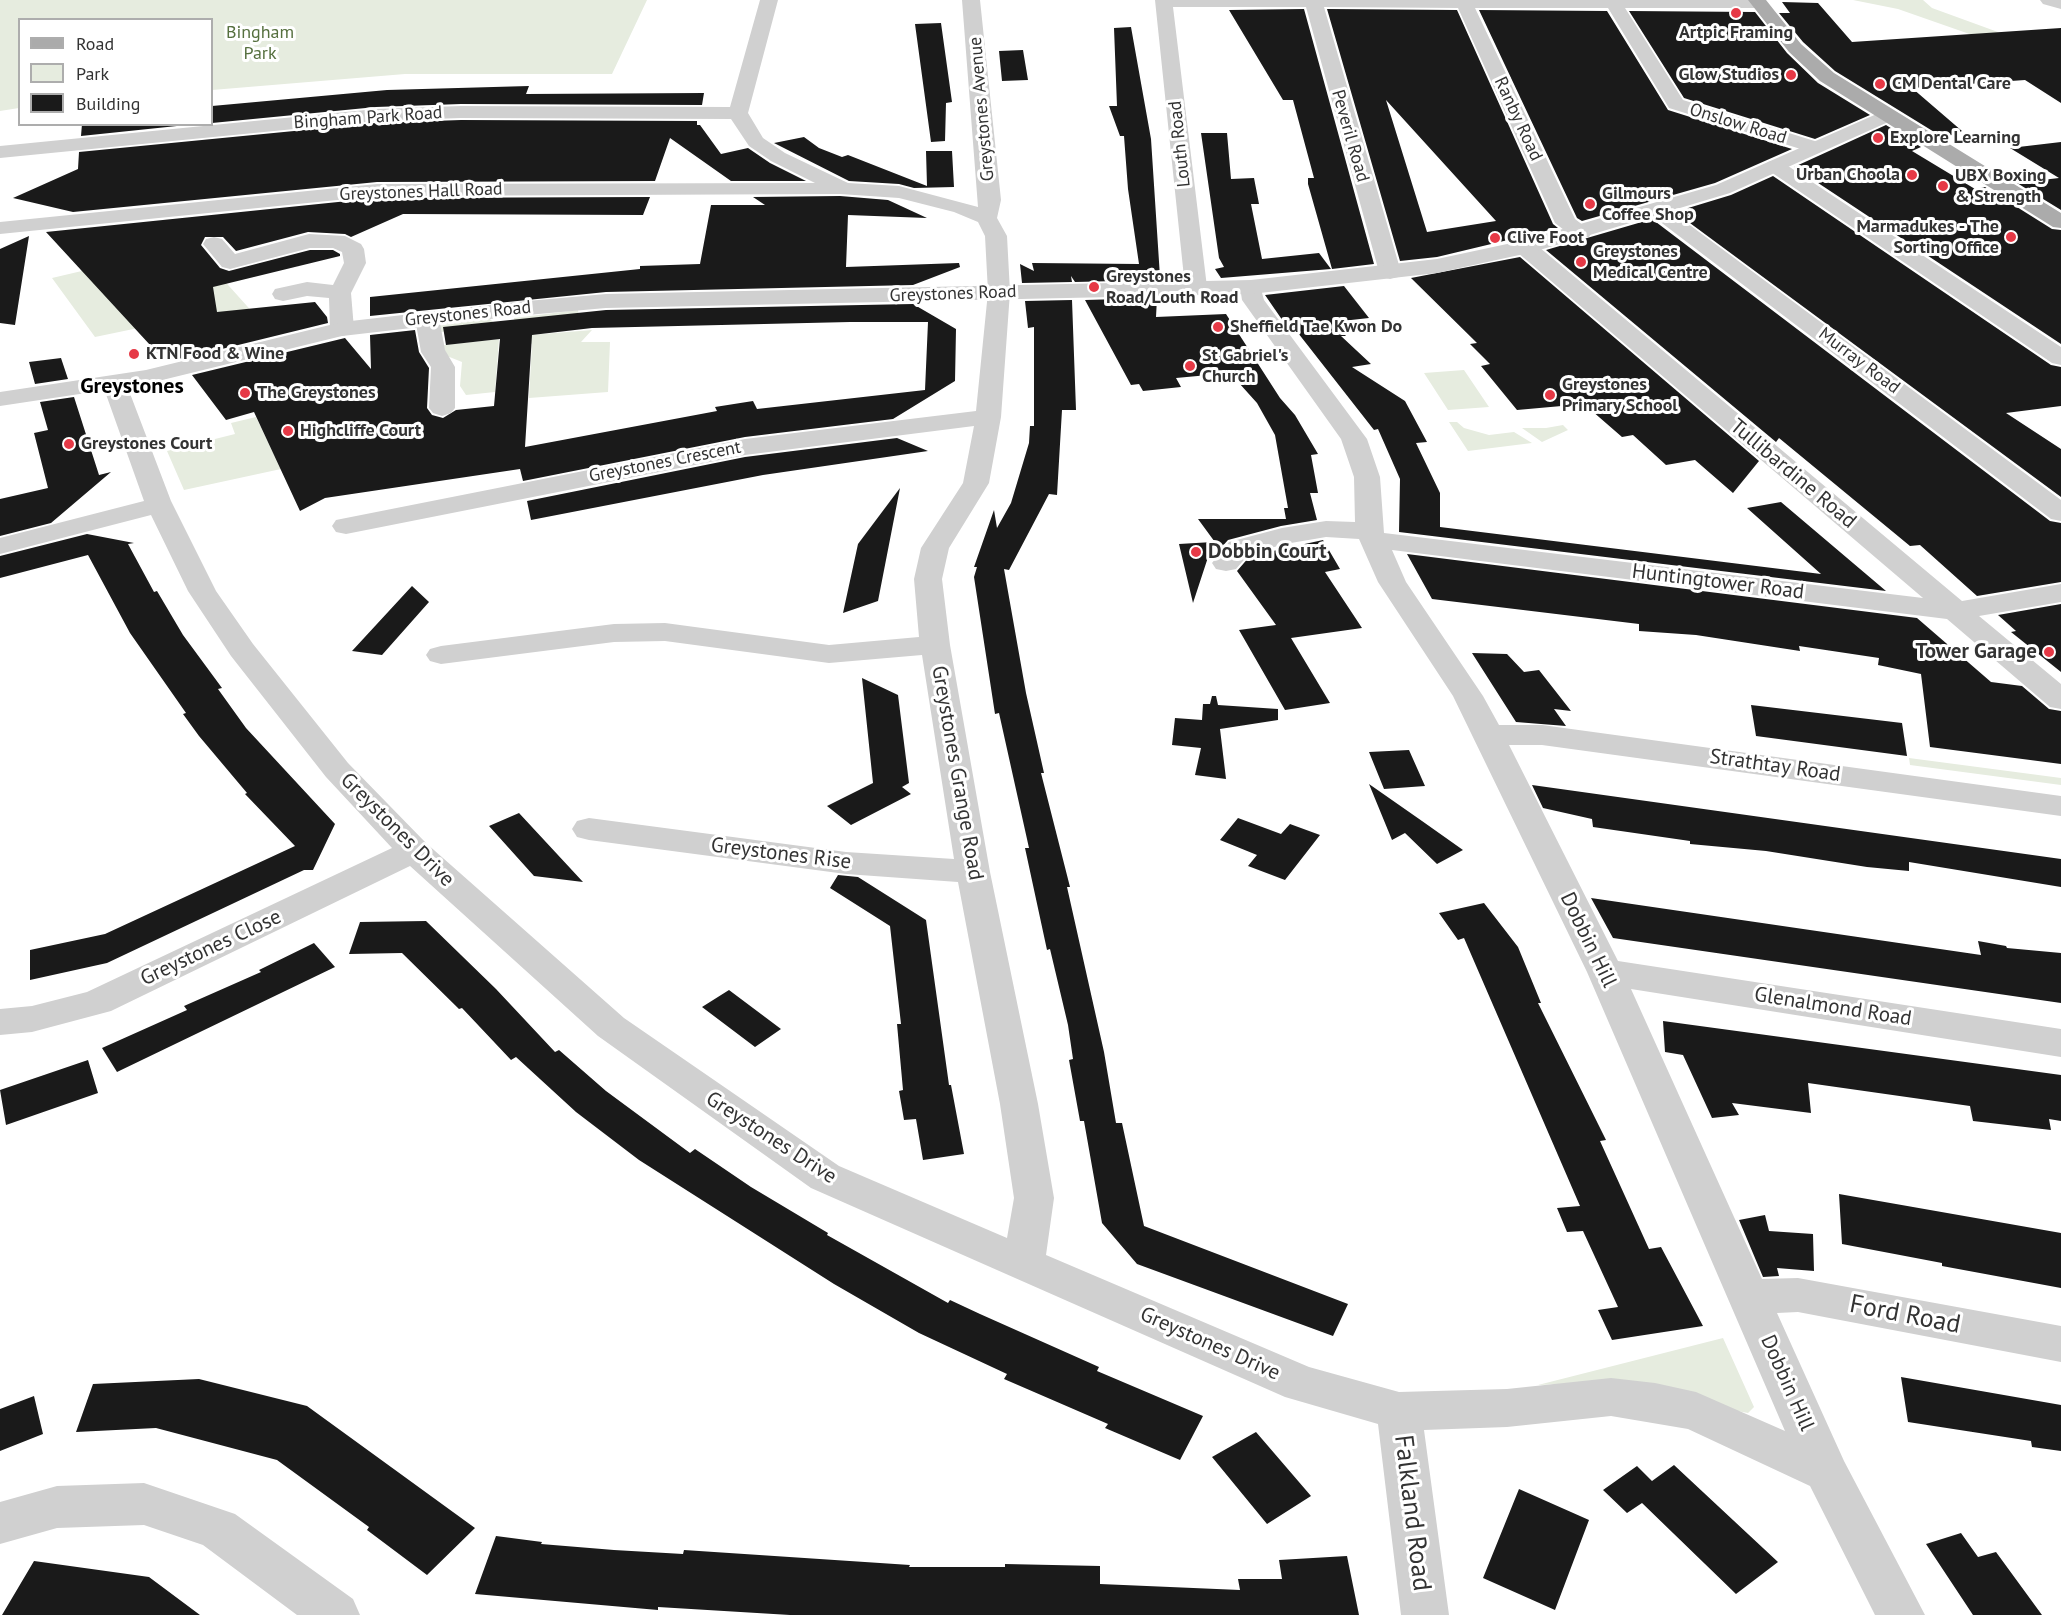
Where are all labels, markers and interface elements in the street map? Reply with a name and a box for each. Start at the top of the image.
marker: Artpic Framing [1729,6,1743,20]
legend [18,18,213,126]
park label: Bingham Park [226,22,294,64]
place label: Artpic Framing [1679,22,1793,44]
text: Road [76,32,114,55]
street label: Greystones Avenue [965,36,999,182]
text: Park [76,62,109,85]
place label: Glow Studios [1678,64,1779,86]
marker: Glow Studios [1784,68,1798,82]
place label: CM Dental Care [1892,73,2011,95]
street label: Ranby Road [1489,74,1547,164]
marker: CM Dental Care [1873,77,1887,91]
street label: Peveril Road [1327,87,1373,185]
text: Building [76,92,140,115]
street label: Onslow Road [1687,99,1789,149]
street label: Louth Road [1165,100,1195,188]
street label: Bingham Park Road [293,102,443,134]
place label: Explore Learning [1890,127,2021,149]
marker: Explore Learning [1871,131,1885,145]
place label: Urban Choola [1796,164,1900,186]
place label: UBX Boxing & Strength [1955,165,2046,207]
marker: Urban Choola [1905,168,1919,182]
street label: Greystones Hall Road [339,178,503,206]
marker: UBX Boxing & Strength [1936,179,1950,193]
place label: Gilmours Coffee Shop [1602,183,1694,226]
marker: Gilmours Coffee Shop [1583,197,1597,211]
place label: Marmadukes - The Sorting Office [1856,216,1999,258]
place label: Clive Foot [1507,227,1584,249]
marker: Marmadukes - The Sorting Office [2004,230,2018,244]
marker: Clive Foot [1488,231,1502,245]
place label: Greystones Medical Centre [1593,241,1708,284]
marker: Greystones Medical Centre [1574,255,1588,269]
place label: Greystones Road/Louth Road [1106,266,1238,308]
marker: Greystones Road/Louth Road [1087,280,1101,294]
street label: Greystones Road [889,281,1017,307]
street label: Greystones Road [404,297,532,331]
place label: Sheffield Tae Kwon Do [1230,316,1402,338]
marker: Sheffield Tae Kwon Do [1211,320,1225,334]
street label: Murray Road [1814,323,1904,399]
place label: KTN Food & Wine [146,343,284,365]
place label: St Gabriel's Church [1202,345,1288,388]
marker: KTN Food & Wine [127,347,141,361]
marker: St Gabriel's Church [1183,359,1197,373]
district label: Greystones [80,374,184,400]
place label: Greystones Primary School [1562,374,1678,416]
place label: The Greystones [257,382,376,404]
marker: The Greystones [238,386,252,400]
marker: Greystones Primary School [1543,388,1557,402]
street label: Tullibardine Road [1725,414,1861,534]
place label: Highcliffe Court [300,420,421,442]
marker: Highcliffe Court [281,424,295,438]
place label: Greystones Court [81,433,212,455]
marker: Greystones Court [62,437,76,451]
street label: Greystones Crescent [587,437,743,487]
place label: Dobbin Court [1208,539,1327,565]
marker: Dobbin Court [1189,545,1203,559]
street label: Huntingtower Road [1630,559,1806,605]
place label: Tower Garage [1915,639,2037,665]
marker: Tower Garage [2042,645,2056,659]
street label: Greystones Grange Road [926,664,988,882]
street label: Strathtay Road [1708,744,1842,788]
street label: Greystones Drive [335,768,459,892]
street label: Greystones Rise [709,833,853,875]
street label: Dobbin Hill [1554,888,1622,992]
street label: Greystones Close [137,904,285,992]
street label: Glenalmond Road [1753,982,1913,1032]
street label: Greystones Drive [701,1086,841,1190]
street label: Ford Road [1847,1289,1963,1341]
street label: Greystones Drive [1136,1302,1284,1386]
street label: Dobbin Hill [1755,1331,1819,1435]
street label: Falkland Road [1387,1433,1437,1593]

